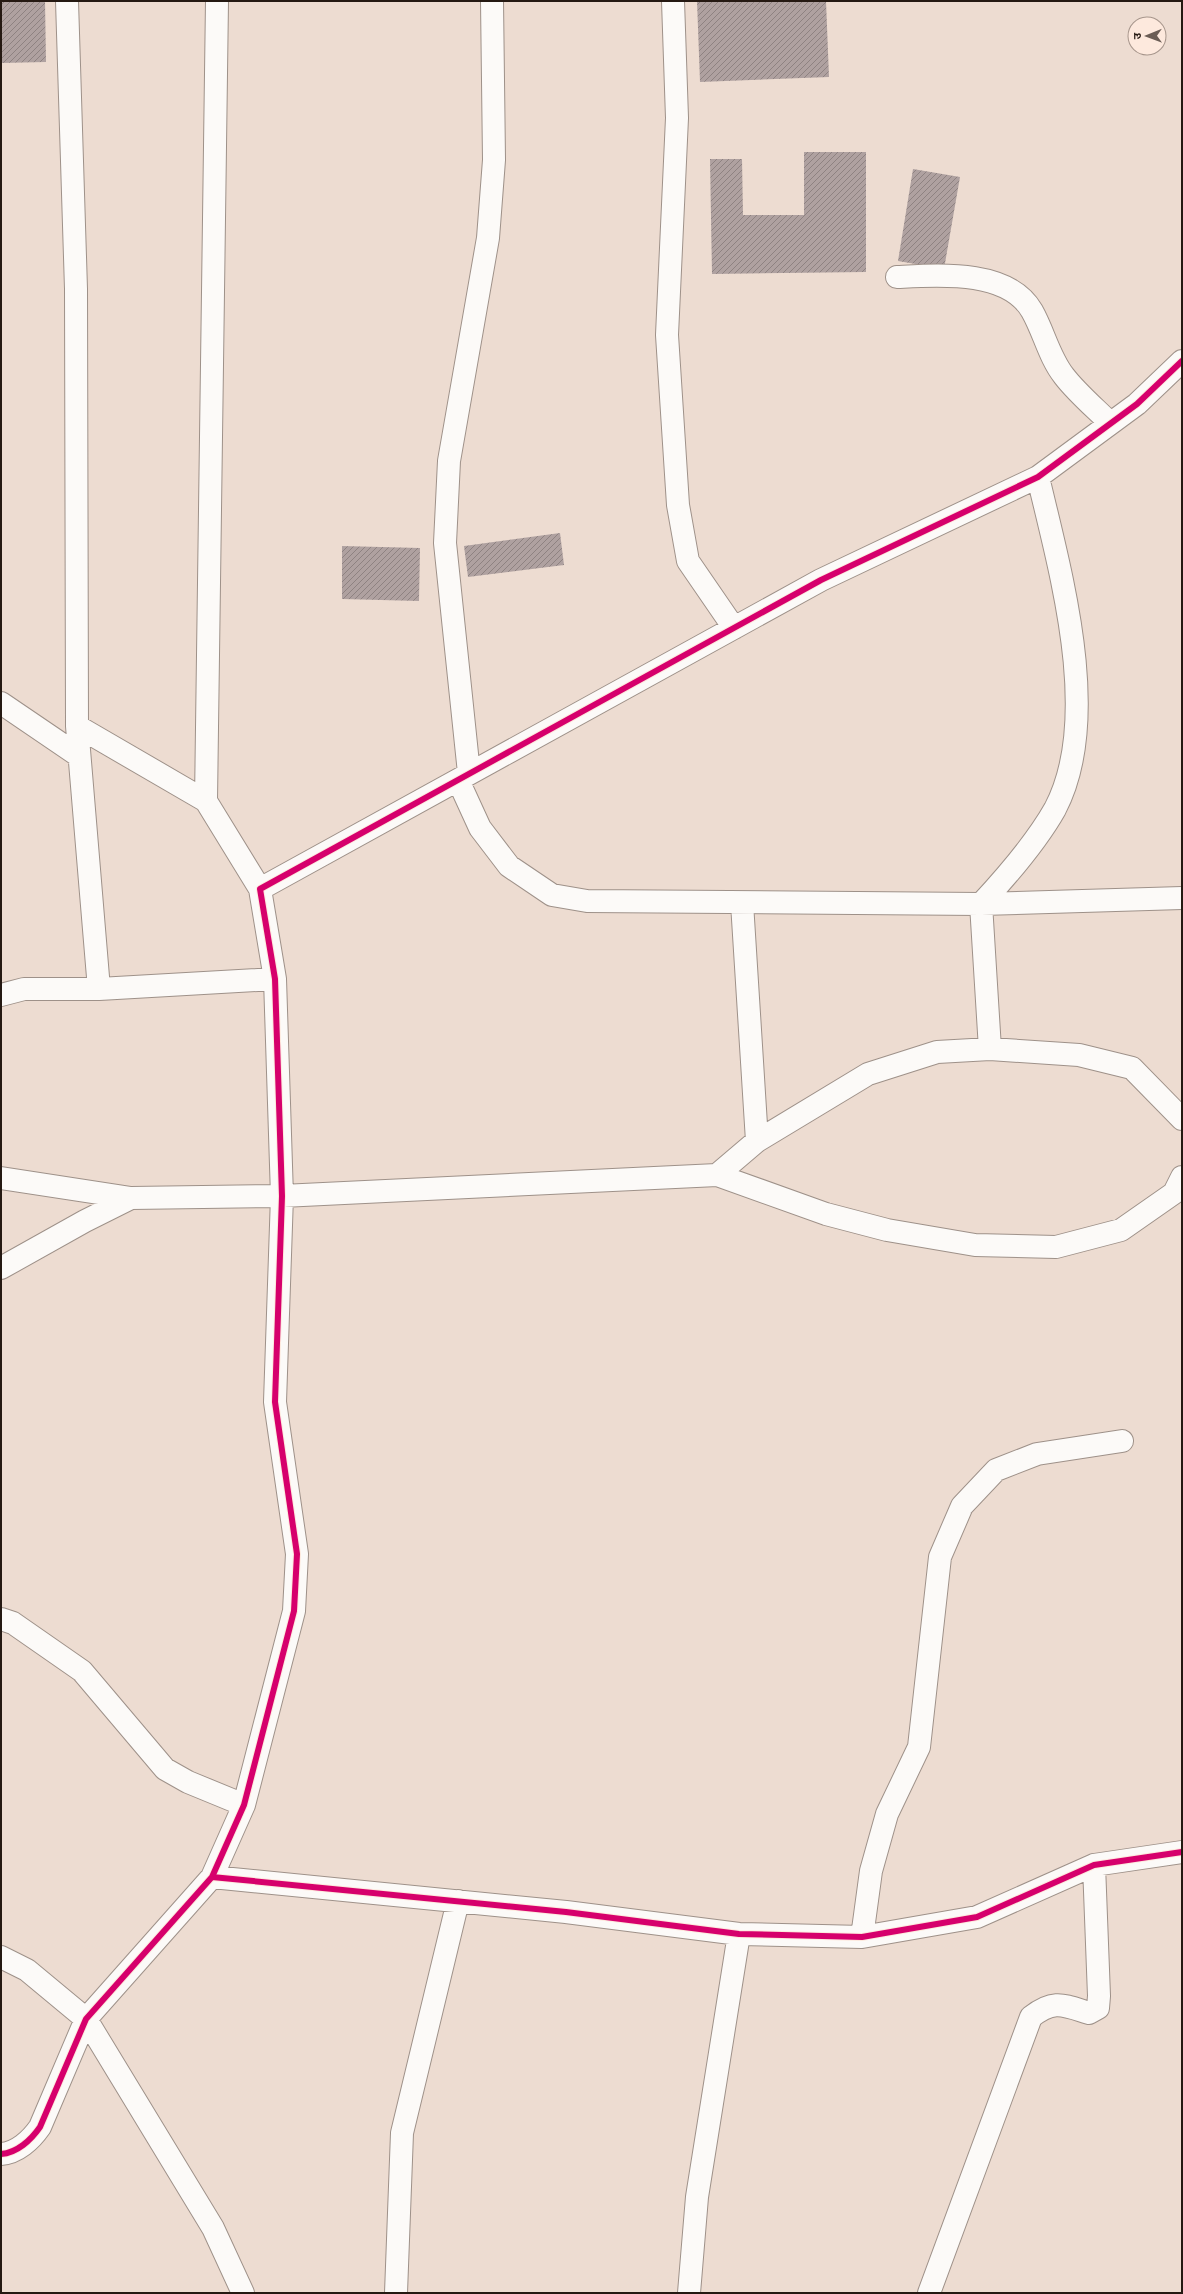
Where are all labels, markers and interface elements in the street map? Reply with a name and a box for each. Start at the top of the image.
north arrow [1127,16,1167,56]
text: उ [1131,32,1144,39]

